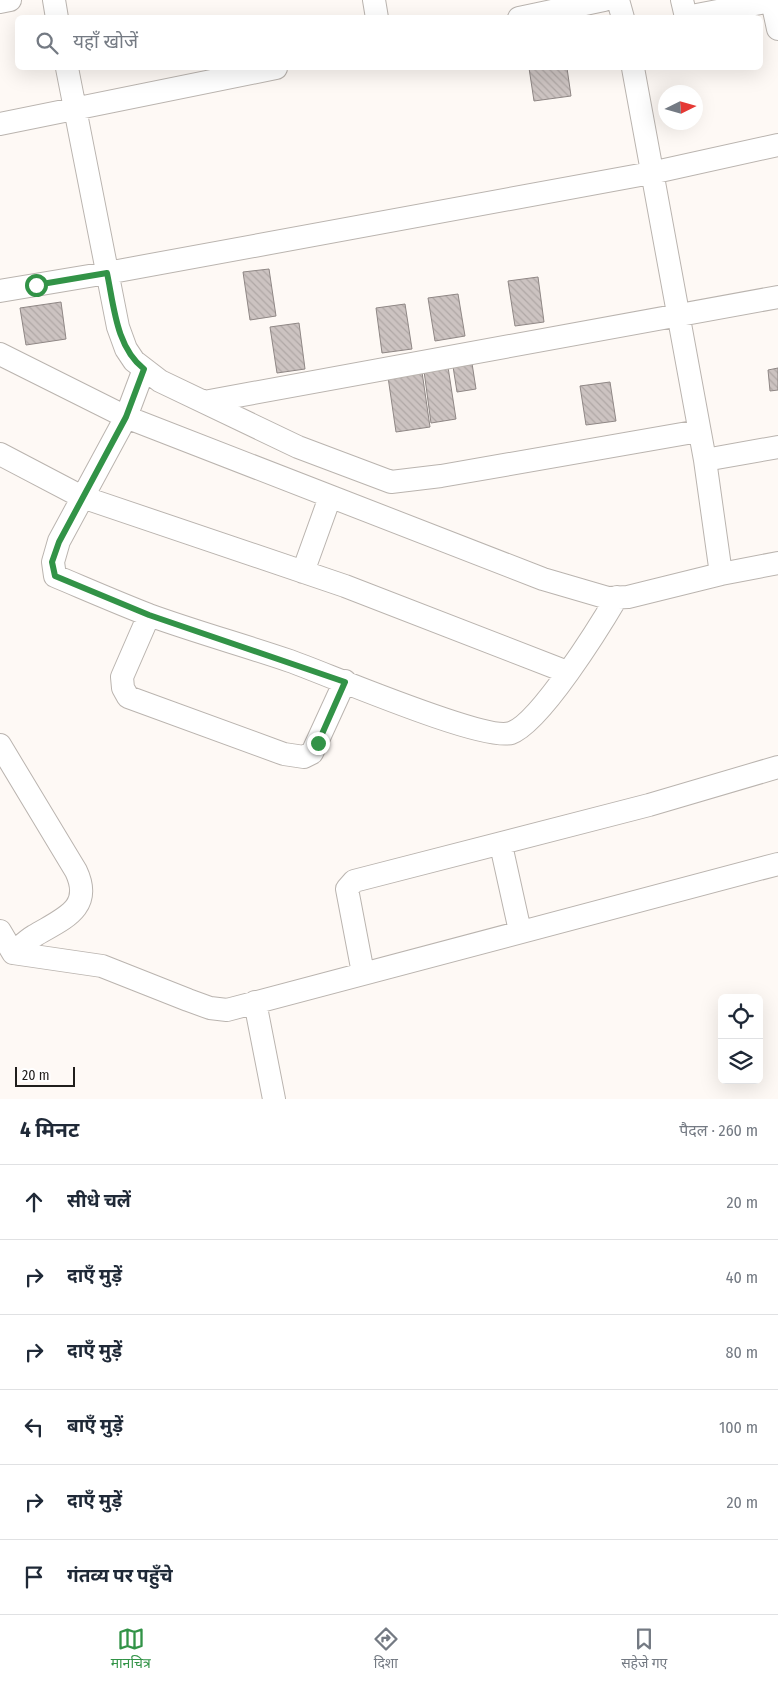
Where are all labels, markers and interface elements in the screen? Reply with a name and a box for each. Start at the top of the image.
search box [15,15,763,70]
icon: search [33,29,61,57]
text: यहाँ खोजें [73,30,138,53]
north arrow [658,85,703,130]
route start [25,274,48,297]
route end [307,732,330,755]
map controls [718,994,763,1084]
button: locate [718,994,763,1039]
button: layers [718,1039,763,1084]
scale bar [15,1064,75,1087]
text: 20 m [22,1067,50,1084]
text: 4 मिनट [20,1117,79,1143]
text: पैदल · 260 m [679,1121,758,1140]
icon: ahead [20,1188,48,1216]
text: सीधे चलें [67,1189,131,1212]
text: 20 m [727,1193,758,1212]
icon: right [20,1263,48,1291]
text: दाएँ मुड़ें [67,1264,122,1287]
text: 40 m [726,1268,758,1287]
icon: right [20,1338,48,1366]
text: दाएँ मुड़ें [67,1339,122,1362]
text: 80 m [726,1343,758,1362]
icon: left [20,1413,48,1441]
text: बाएँ मुड़ें [67,1414,123,1437]
text: 100 m [719,1418,758,1437]
icon: right [20,1488,48,1516]
text: दाएँ मुड़ें [67,1489,122,1512]
text: 20 m [727,1493,758,1512]
icon: arrive [20,1563,48,1591]
text: गंतव्य पर पहुँचे [67,1564,173,1587]
tab: मानचित्र [111,1625,151,1674]
tab: दिशा [372,1625,400,1674]
tab: सहेजे गए [621,1625,667,1674]

